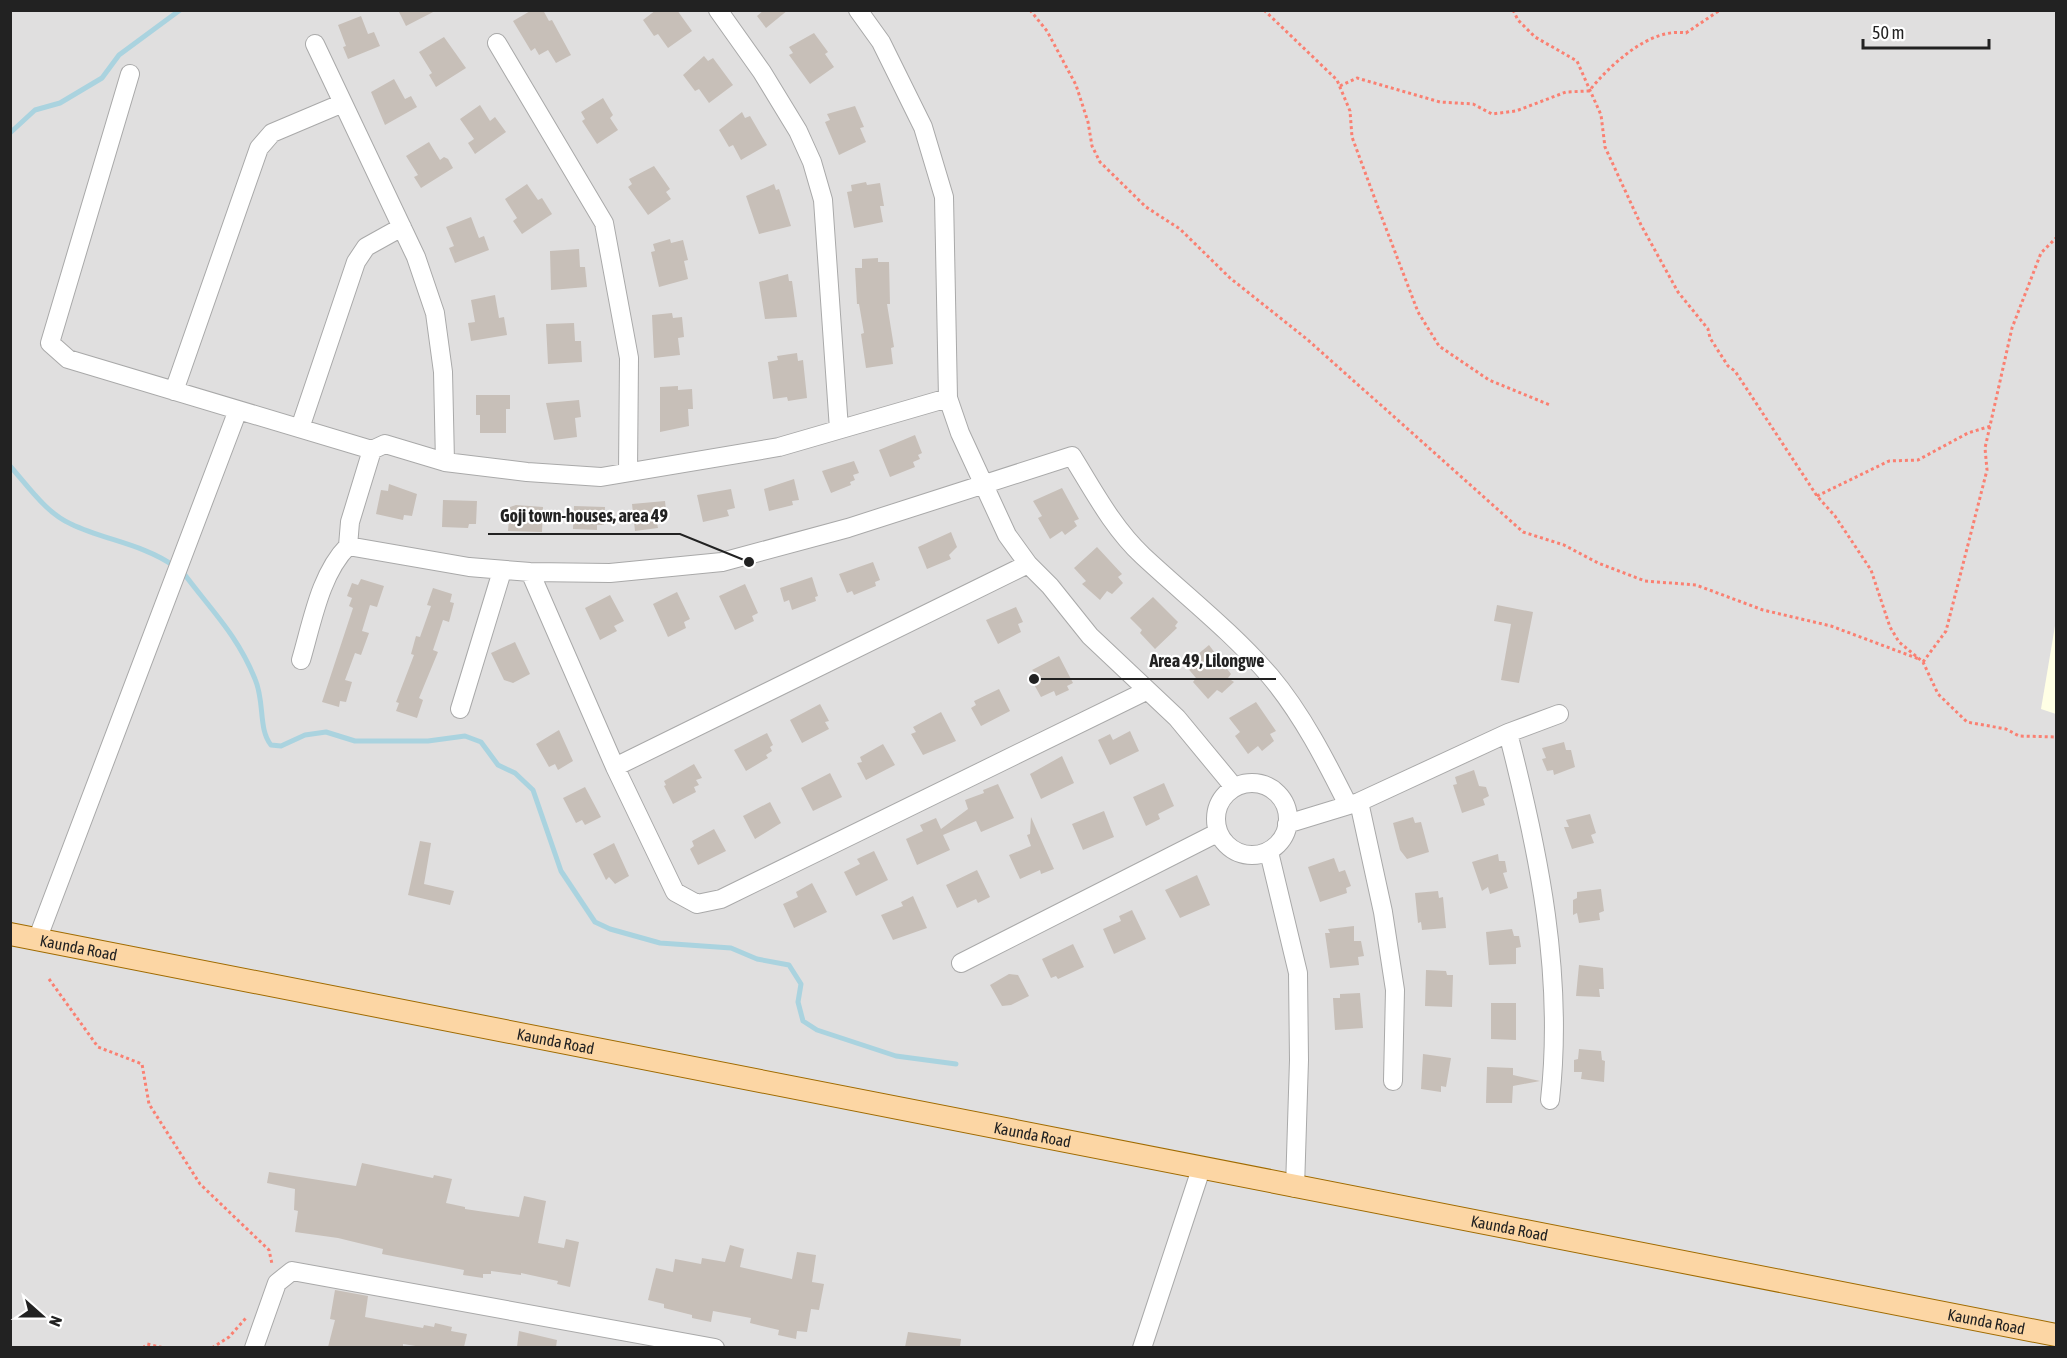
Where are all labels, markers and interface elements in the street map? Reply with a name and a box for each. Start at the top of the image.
scale bar [1863,12,1989,50]
text: 50 m [1872,22,1904,43]
callout: Goji town-houses, area 49 [488,498,680,534]
text: Goji town-houses, area 49 [500,505,668,526]
callout: Area 49, Lilongwe [1137,643,1276,679]
text: Area 49, Lilongwe [1148,650,1265,671]
street label: Kaunda Road [39,931,119,964]
street label: Kaunda Road [515,1025,596,1057]
street label: Kaunda Road [992,1118,1073,1151]
street label: Kaunda Road [1469,1212,1550,1244]
north arrow [12,1286,72,1346]
street label: Kaunda Road [1946,1305,2027,1338]
text: N [46,1314,66,1329]

